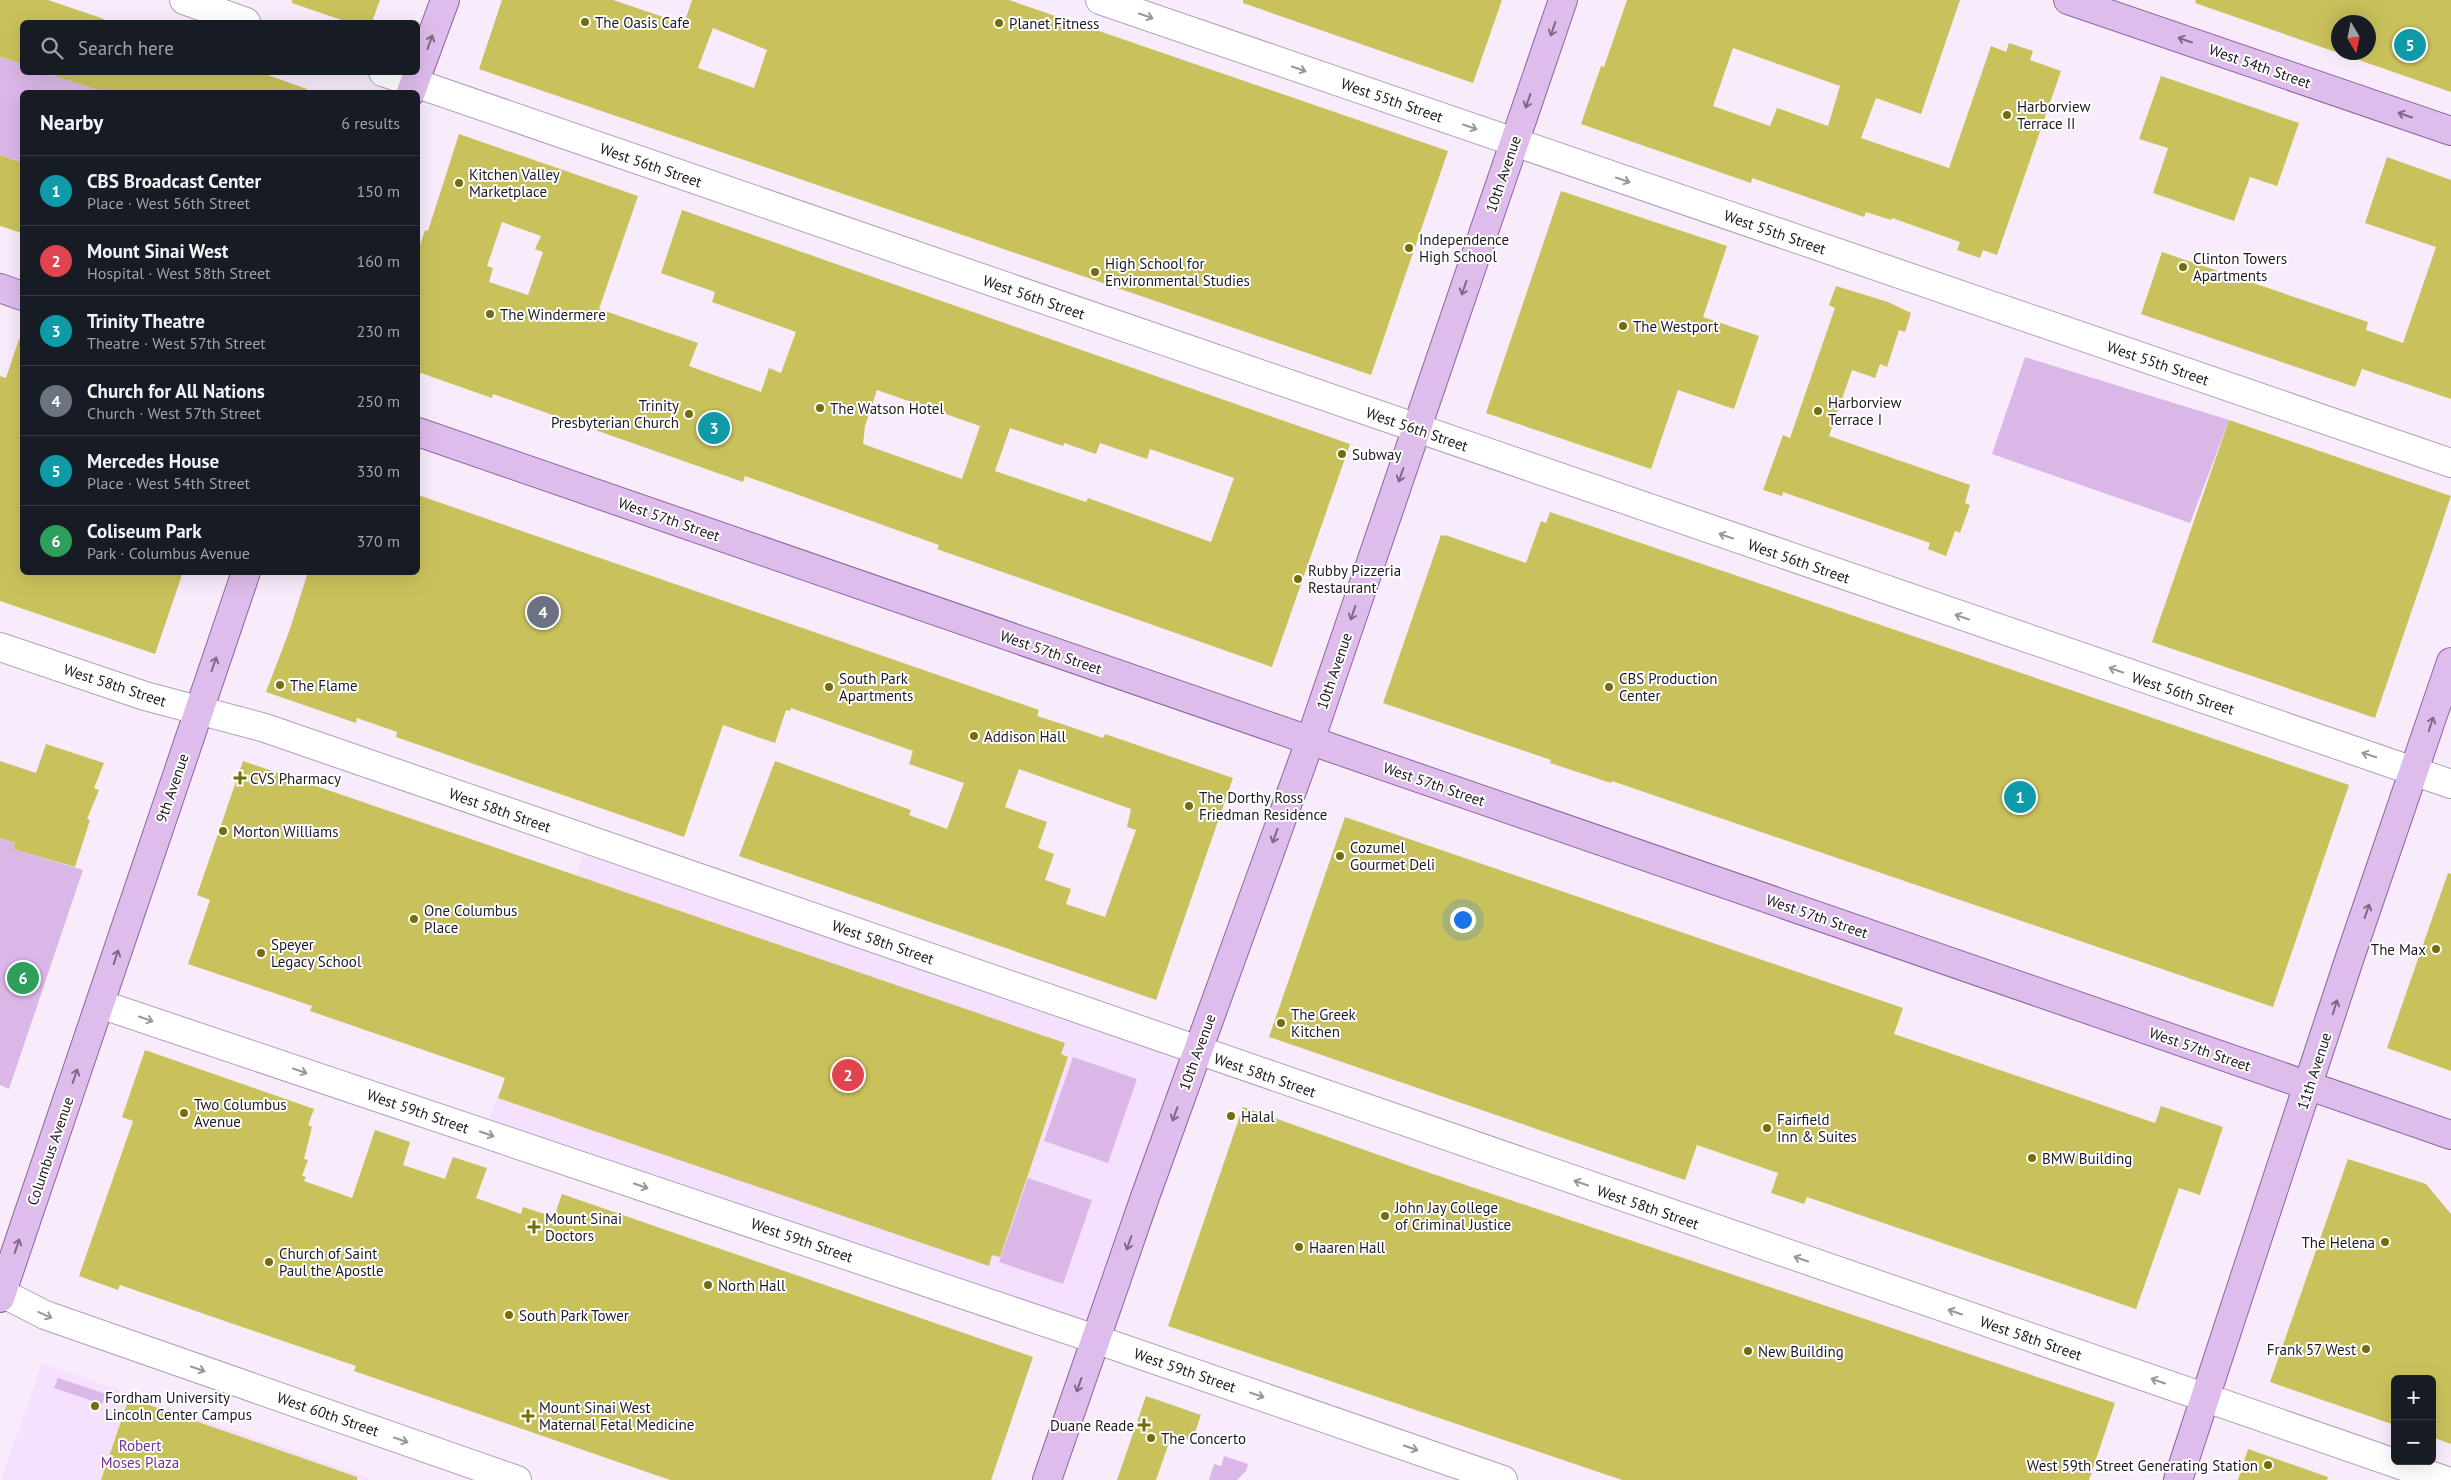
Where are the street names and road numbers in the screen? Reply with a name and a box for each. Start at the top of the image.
street label: West 54th Street [2206,40,2314,92]
street label: West 55th Street [1338,74,1446,126]
street label: 10th Avenue [1481,133,1525,215]
street label: West 56th Street [597,139,705,191]
street label: West 55th Street [1721,206,1829,258]
street label: West 56th Street [980,271,1088,323]
street label: West 55th Street [2104,337,2212,389]
street label: West 56th Street [1363,403,1471,455]
street label: West 57th Street [616,493,722,545]
street label: West 56th Street [1745,535,1853,587]
street label: West 57th Street [998,626,1104,678]
street label: 10th Avenue [1312,630,1356,712]
street label: West 58th Street [61,659,169,711]
street label: West 56th Street [2129,667,2237,719]
street label: 9th Avenue [151,751,193,825]
street label: West 57th Street [1381,758,1487,810]
street label: West 58th Street [446,784,554,836]
street label: West 57th Street [1764,890,1870,942]
street label: West 58th Street [829,916,937,968]
street label: 10th Avenue [1174,1011,1220,1093]
street label: West 57th Street [2147,1023,2253,1075]
street label: 11th Avenue [2293,1030,2335,1112]
street label: West 58th Street [1211,1049,1319,1101]
street label: West 59th Street [364,1085,472,1137]
street label: Columbus Avenue [23,1094,77,1208]
street label: West 58th Street [1594,1181,1702,1233]
street label: West 59th Street [748,1214,856,1266]
street label: West 58th Street [1977,1312,2085,1364]
street label: West 59th Street [1131,1344,1239,1396]
street label: West 60th Street [274,1388,382,1440]

